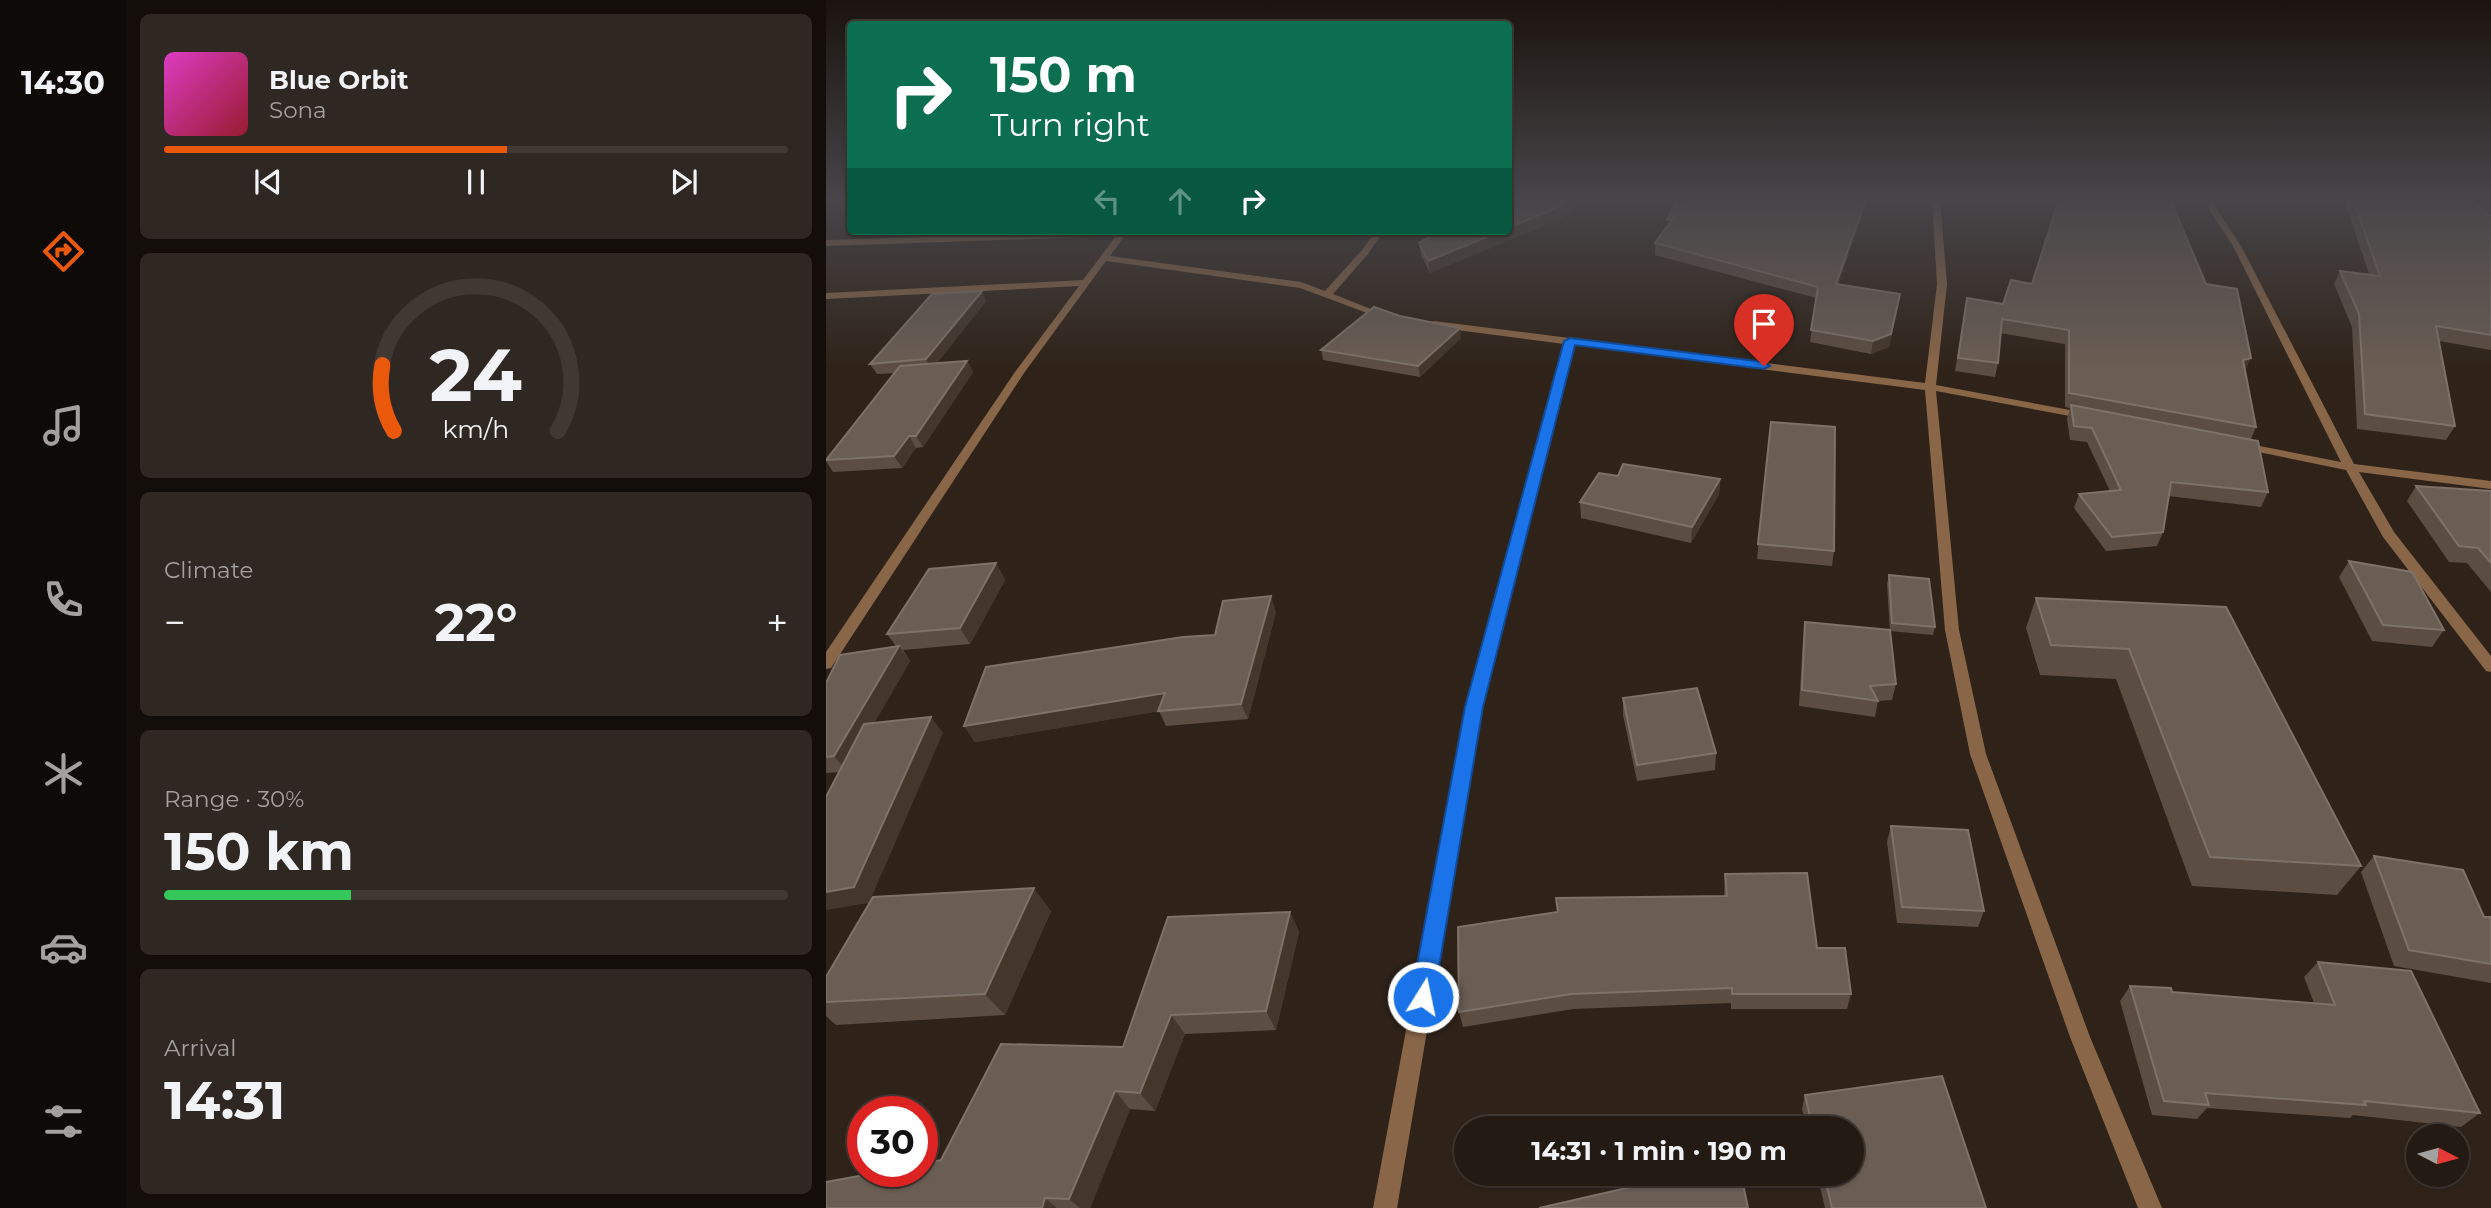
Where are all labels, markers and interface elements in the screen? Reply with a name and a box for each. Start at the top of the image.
text: 150 m [990,45,1137,104]
icon: right [875,49,966,140]
text: 14:30 [21,63,105,102]
text: Blue Orbit [269,64,408,96]
text: Sona [269,96,327,124]
text: Turn right [990,105,1150,144]
icon: previous [249,163,287,201]
icon: pause [457,163,495,201]
icon: next [665,163,703,201]
icon: left [1088,182,1126,220]
icon: ahead [1161,182,1199,220]
icon: right [1234,182,1272,220]
icon: directions [39,227,88,276]
pin [1734,294,1794,366]
icon: arrive [1745,305,1783,343]
text: 24 [430,332,522,420]
icon: music [39,401,88,450]
text: km/h [443,414,509,444]
text: Climate [164,556,253,584]
icon: phone [39,575,88,624]
text: 22° [434,591,518,654]
text: − [164,599,186,646]
text: + [766,599,788,646]
icon: climate [39,749,88,798]
text: Range · 30% [164,785,304,813]
text: 150 km [164,820,354,883]
icon: car [39,923,88,972]
position arrow [1386,960,1460,1034]
text: Arrival [164,1034,237,1062]
text: 14:31 [164,1069,285,1132]
speed limit sign: 30 [847,1096,938,1187]
icon: filters [39,1097,88,1146]
north arrow [2406,1124,2469,1186]
map controls [2406,1124,2469,1187]
text: 14:31 · 1 min · 190 m [1531,1135,1787,1167]

